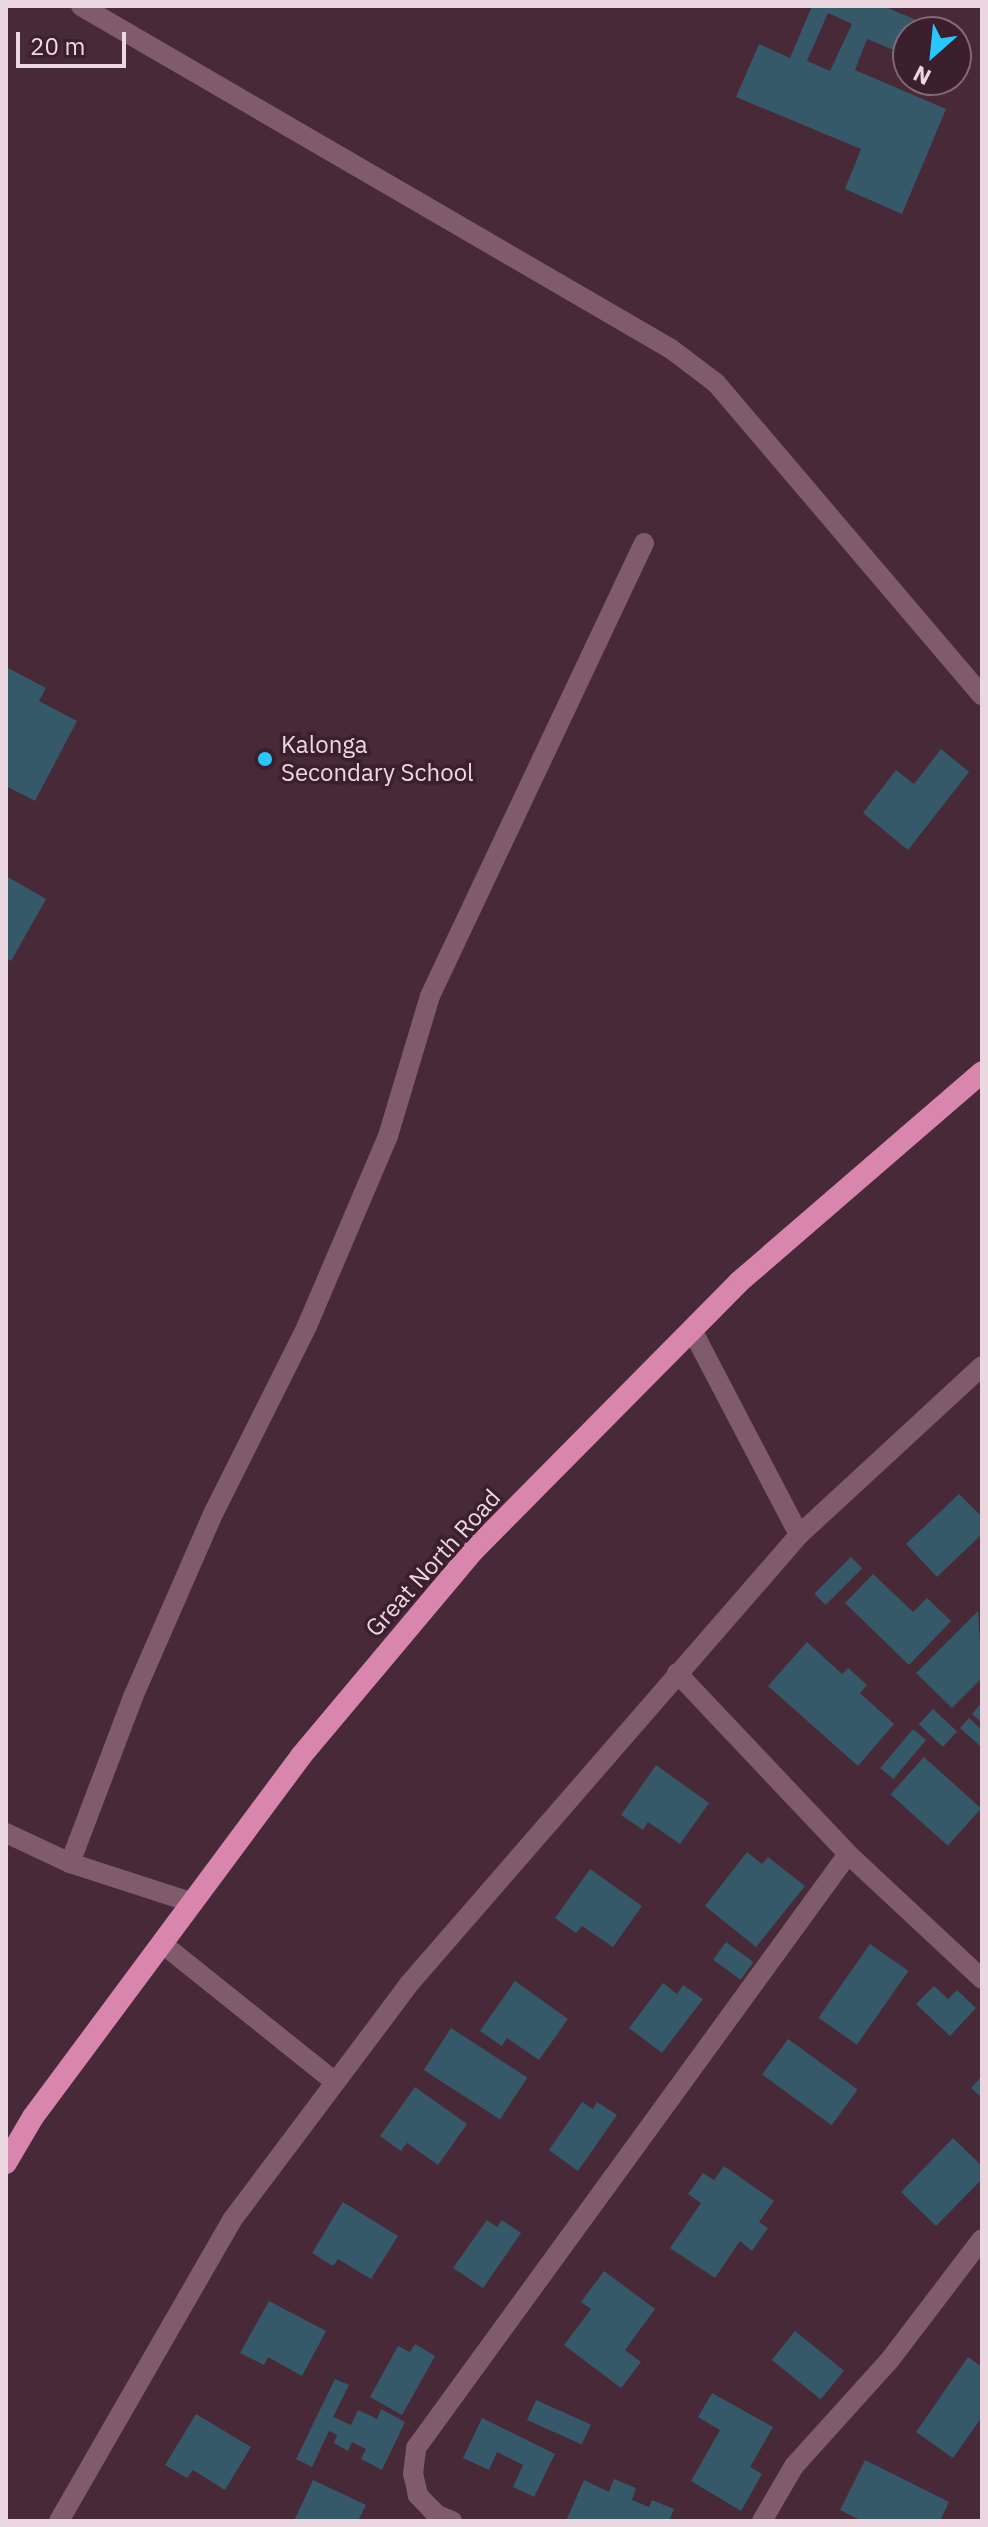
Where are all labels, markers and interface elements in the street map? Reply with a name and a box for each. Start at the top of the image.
scale bar [20,16,130,66]
north arrow [892,16,972,96]
text: 20 m [30,30,85,62]
text: N [908,60,935,93]
place label: Kalonga Secondary School [281,731,474,787]
marker: Kalonga Secondary School [256,750,274,768]
street label: Great North Road [360,1484,506,1642]

